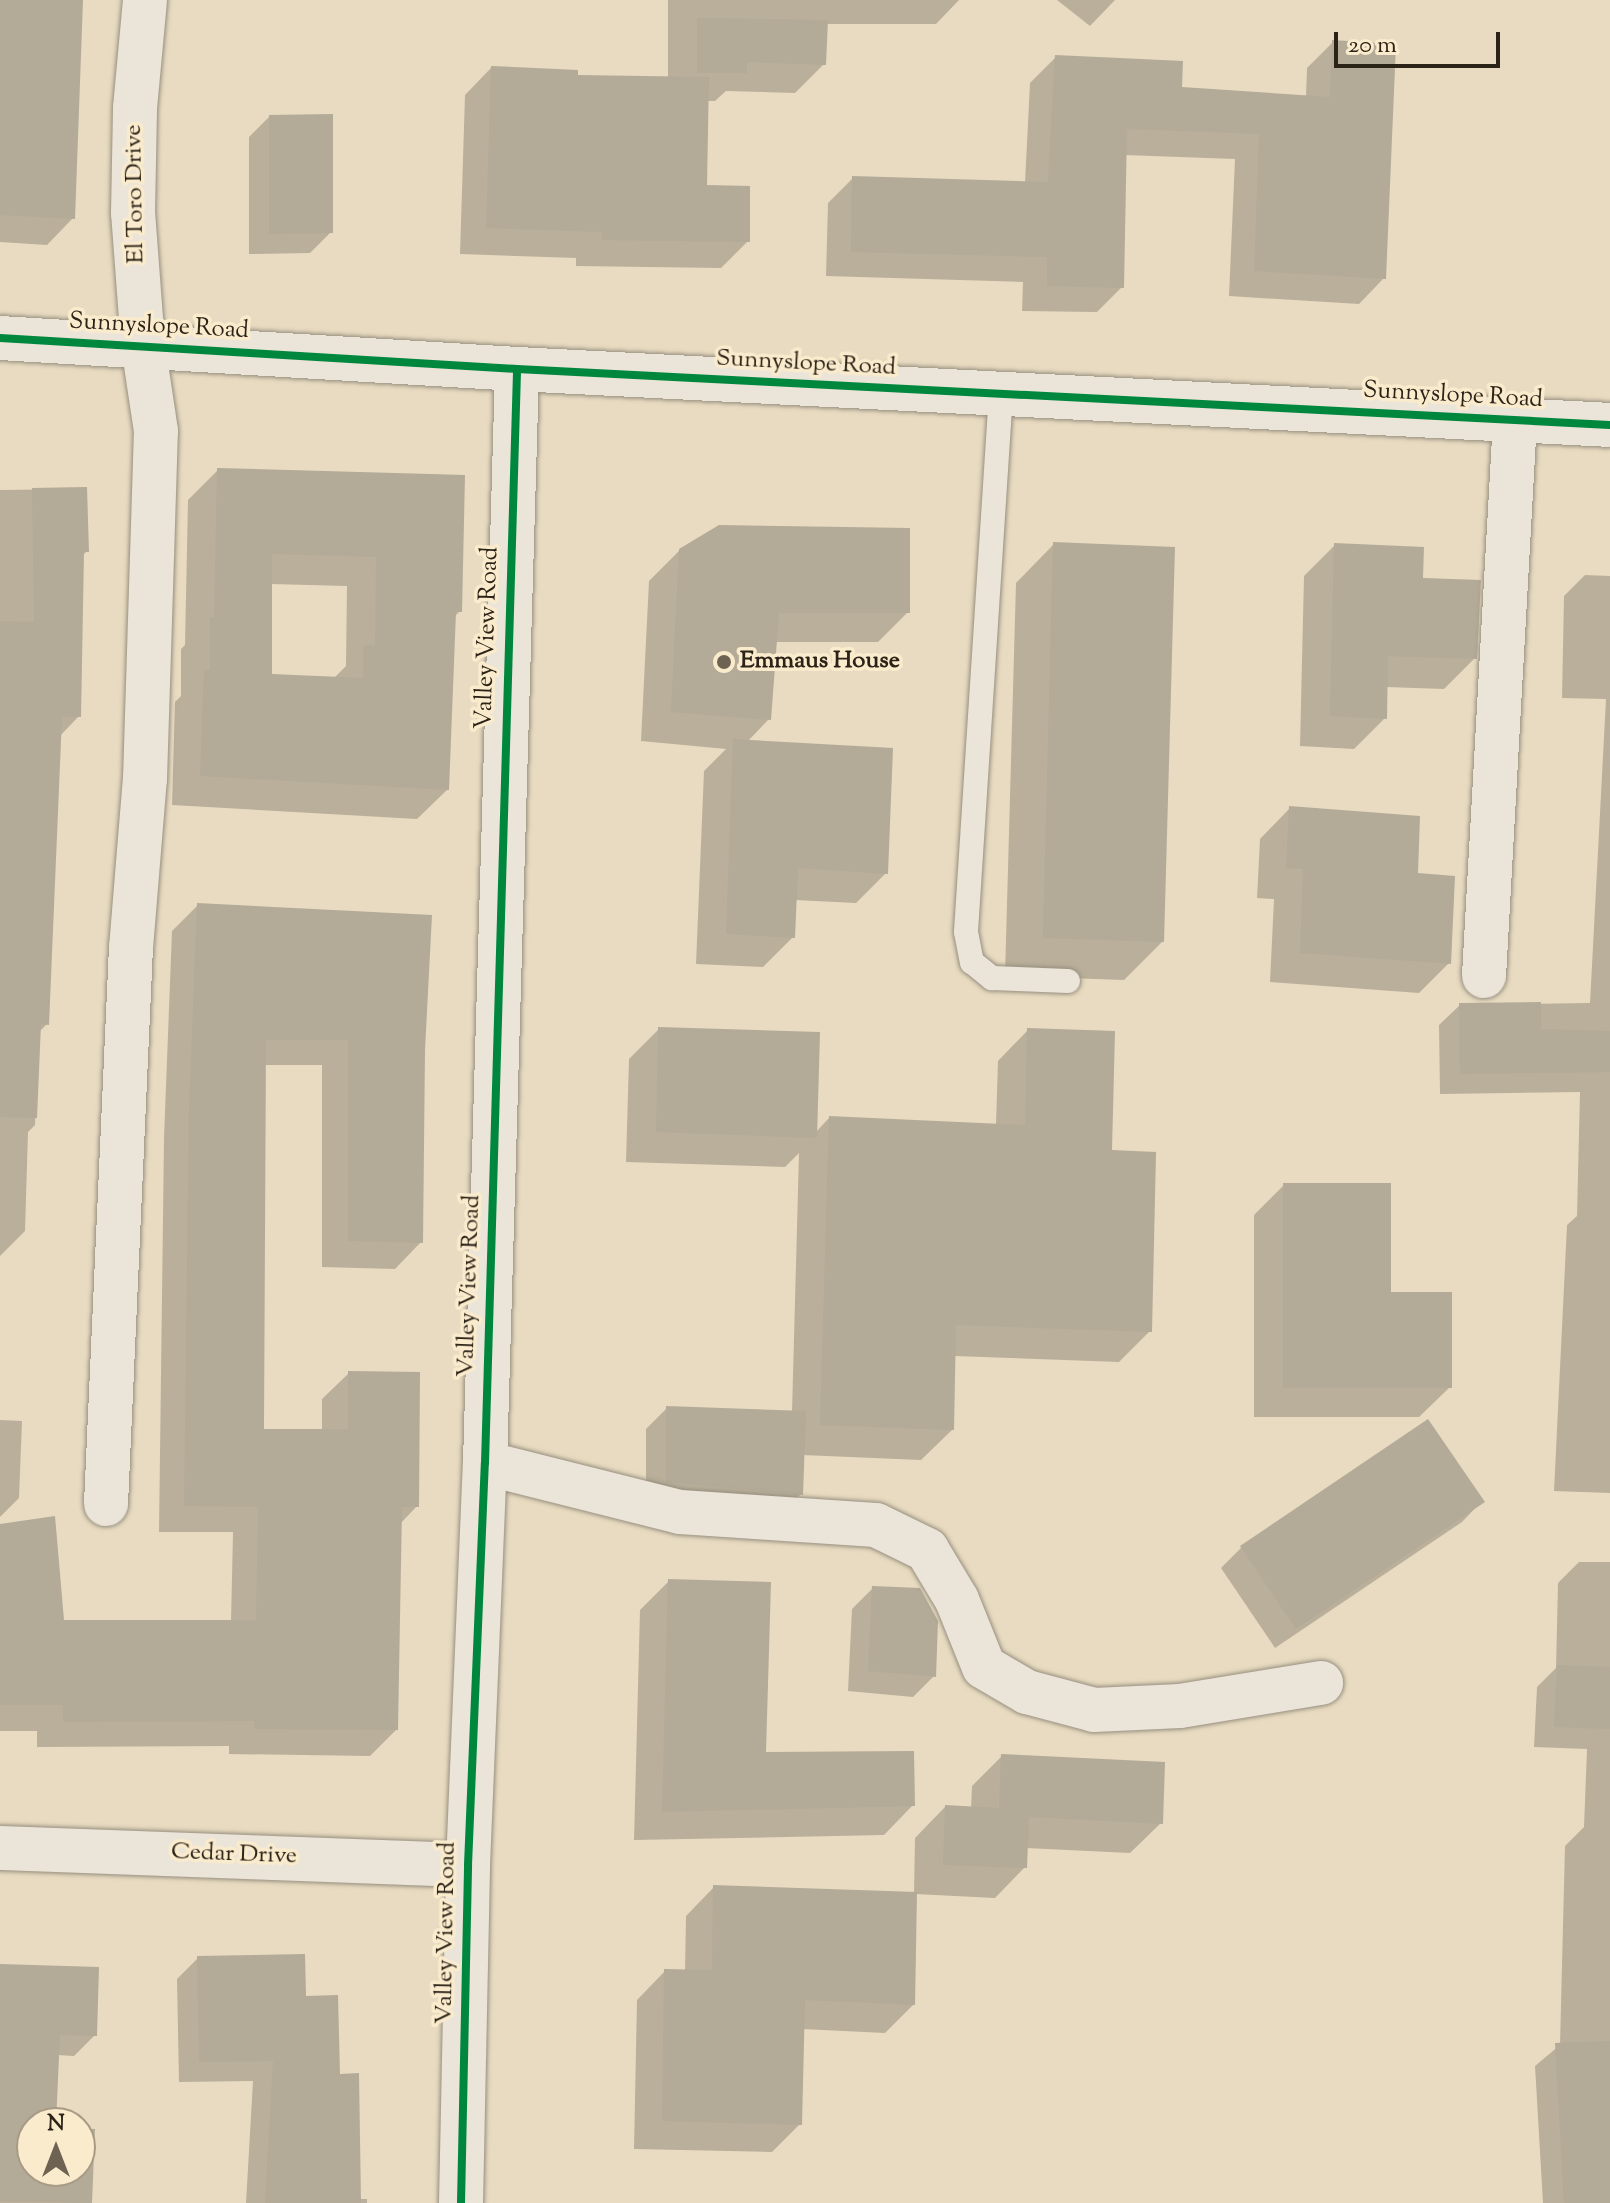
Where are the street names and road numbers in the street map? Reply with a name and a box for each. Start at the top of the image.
street label: El Toro Drive [120,124,152,264]
street label: Sunnyslope Road [68,308,250,346]
street label: Sunnyslope Road [715,345,897,383]
street label: Sunnyslope Road [1362,377,1544,415]
street label: Valley View Road [470,546,506,730]
street label: Valley View Road [452,1194,488,1378]
street label: Cedar Drive [171,1838,297,1872]
street label: Valley View Road [431,1841,463,2025]

